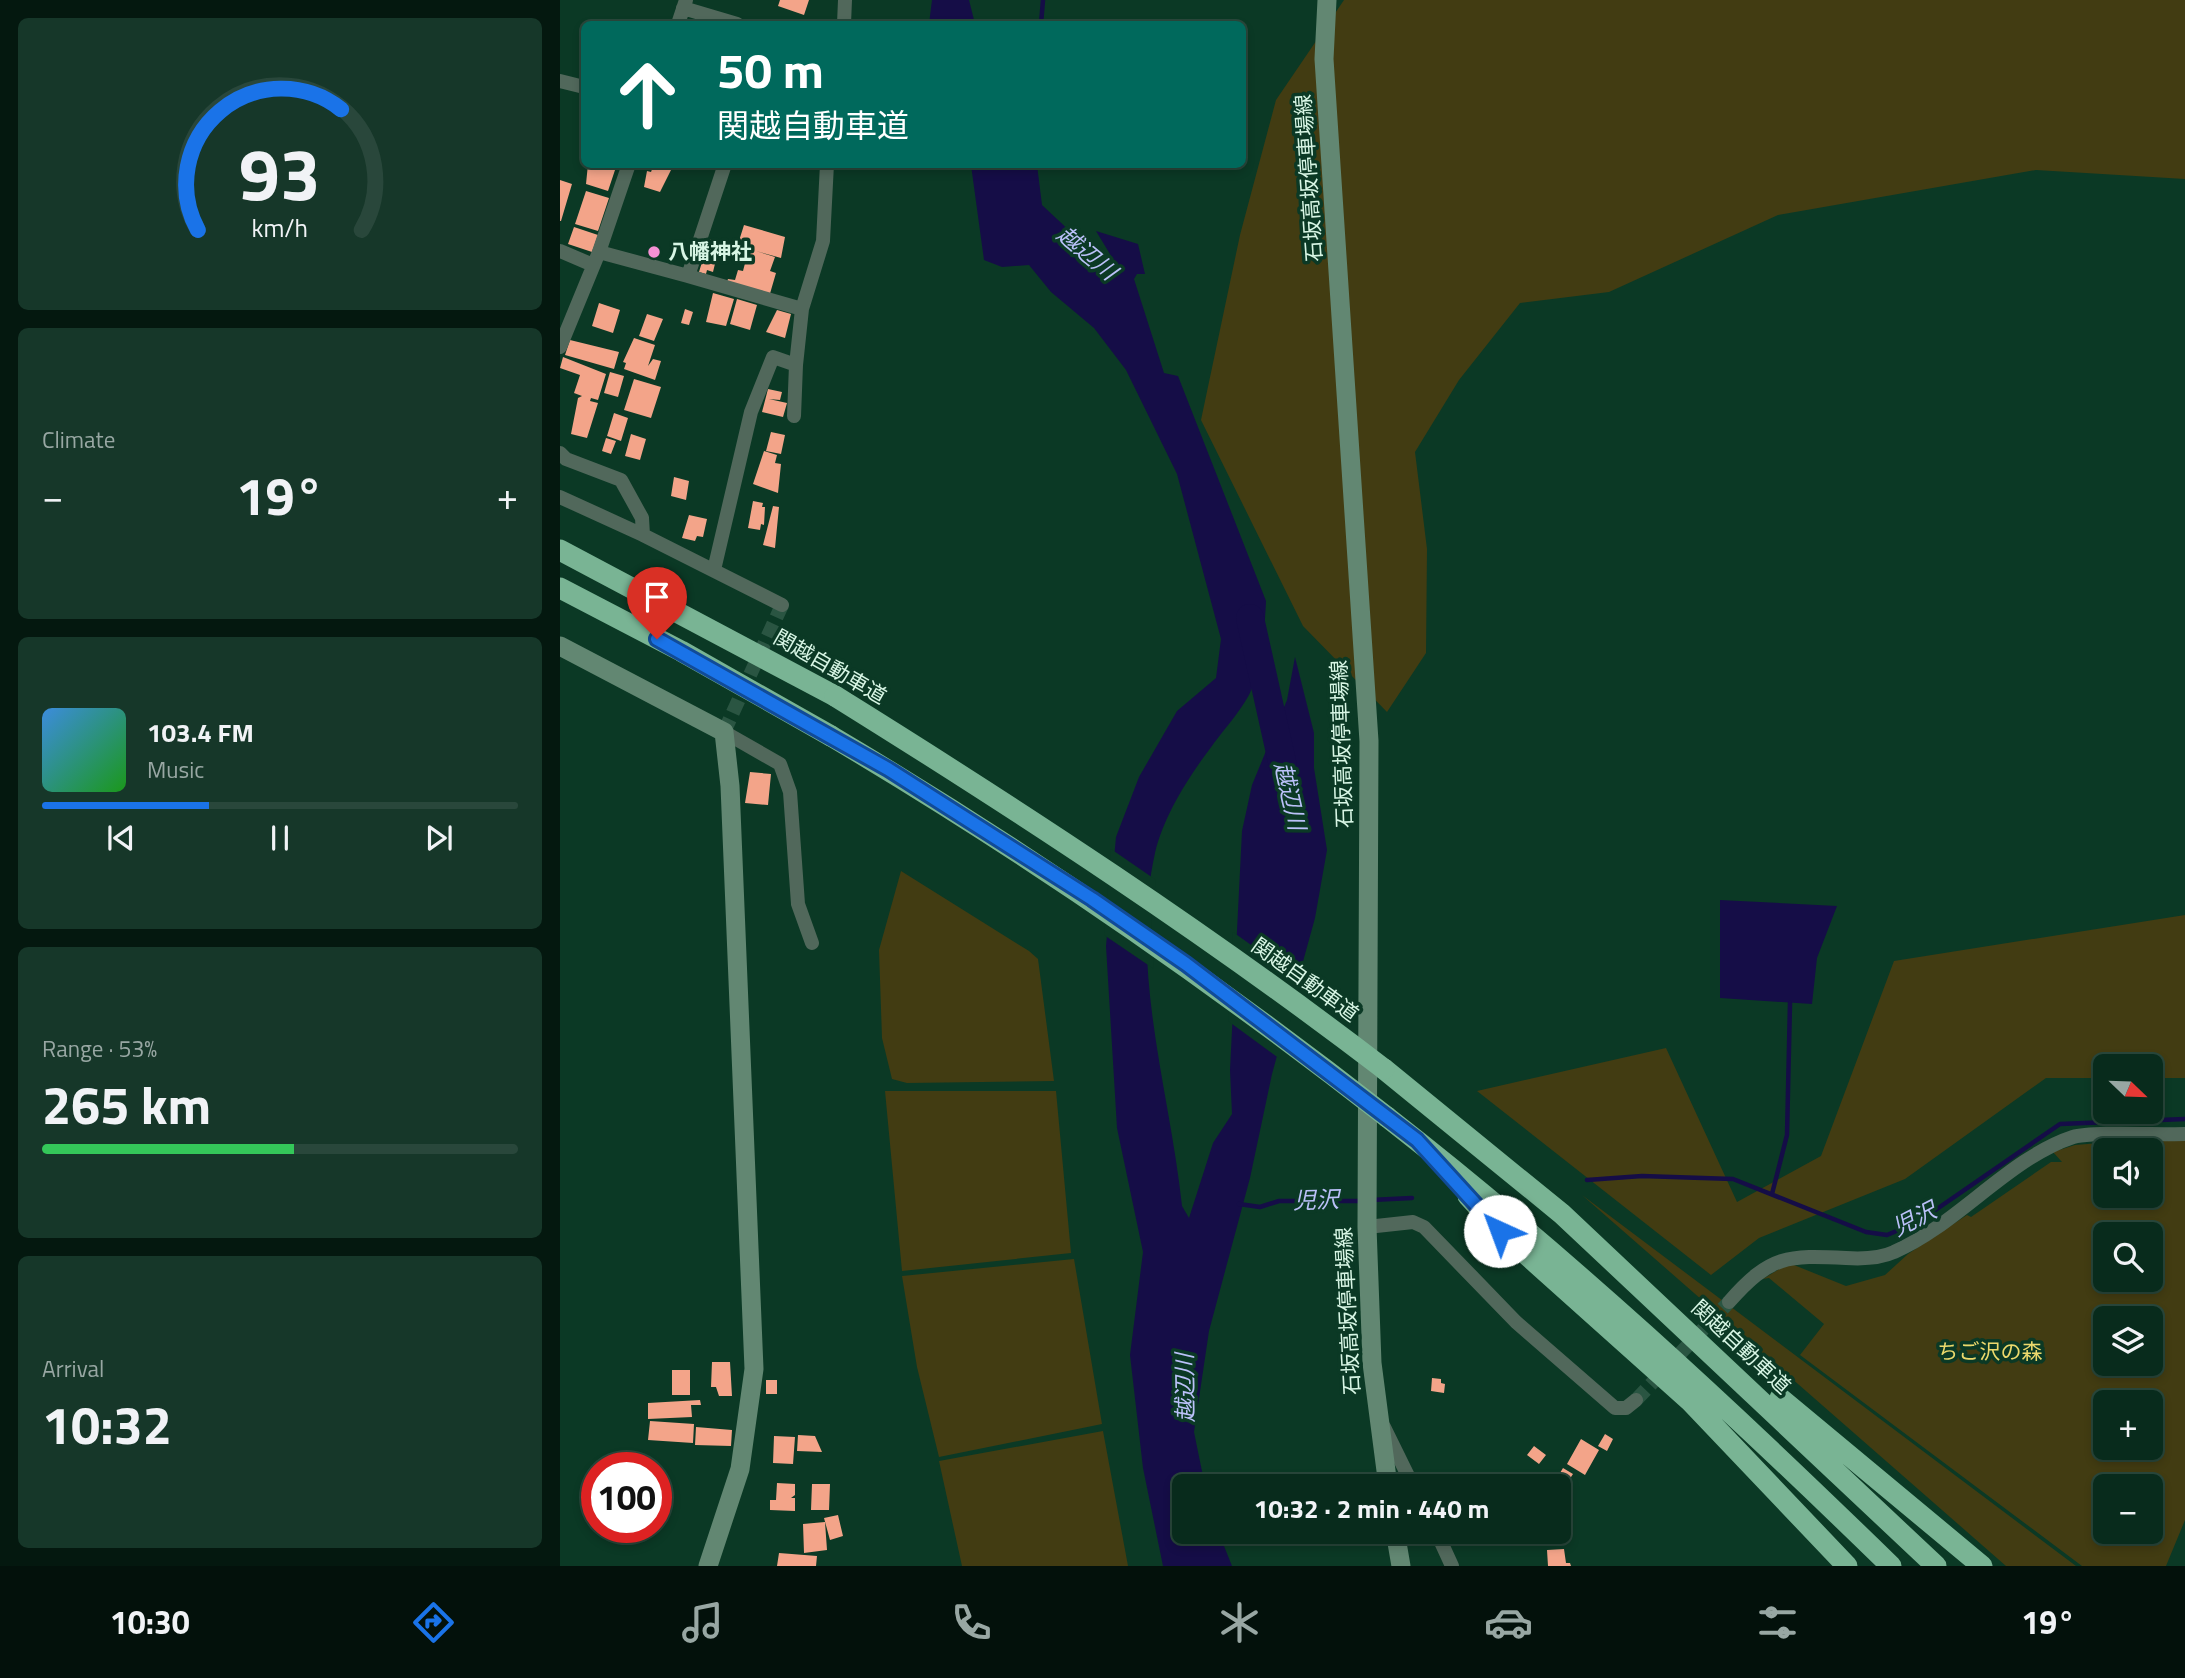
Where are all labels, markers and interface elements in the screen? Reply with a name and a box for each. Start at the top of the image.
text: 50 m [717,32,824,107]
icon: ahead [602,49,693,140]
street label: 石坂高坂停車場線 [1286,93,1330,263]
text: 関越自動車道 [717,101,909,149]
text: 93 [239,118,321,228]
text: km/h [252,209,308,247]
water label: 越辺川 [1050,217,1127,290]
place label: 八幡神社 [668,235,752,267]
marker: 八幡神社 [646,244,662,260]
text: Climate [42,422,115,457]
text: 19° [236,456,324,535]
text: − [42,467,63,525]
text: + [497,467,518,525]
pin [627,567,687,639]
icon: arrive [638,578,676,616]
street label: 関越自動車道 [768,621,893,711]
street label: 石坂高坂停車場線 [1322,660,1360,829]
text: 103.4 FM [147,713,254,752]
text: Music [147,752,204,787]
water label: 越辺川 [1266,758,1316,836]
icon: previous [102,819,140,857]
icon: pause [261,819,299,857]
icon: next [420,819,458,857]
street label: 関越自動車道 [1245,929,1366,1029]
text: Range · 53% [42,1031,157,1066]
north arrow [2093,1054,2163,1124]
map controls [2093,1054,2163,1544]
text: 265 km [42,1065,211,1144]
button: sound [2093,1138,2163,1208]
water label: 児沢 [1292,1181,1343,1218]
water label: 児沢 [1885,1191,1945,1245]
position arrow [1463,1194,1537,1268]
button: search [2093,1222,2163,1292]
street label: 石坂高坂停車場線 [1327,1226,1367,1396]
street label: 関越自動車道 [1685,1292,1799,1401]
button: layers [2093,1306,2163,1376]
park label: ちご沢の森 [1938,1335,2043,1367]
water label: 越辺川 [1166,1350,1203,1423]
text: Arrival [42,1351,104,1386]
text: 10:32 [42,1385,172,1464]
button: + [2093,1390,2163,1460]
speed limit sign: 100 [581,1452,672,1543]
button: − [2093,1474,2163,1544]
text: 10:32 · 2 min · 440 m [1254,1489,1489,1528]
text: 10:30 [110,1598,190,1646]
icon: directions [409,1598,458,1647]
icon: music [678,1598,727,1647]
icon: phone [947,1598,996,1647]
icon: climate [1215,1598,1264,1647]
icon: car [1484,1598,1533,1647]
icon: filters [1753,1598,1802,1647]
text: 19° [2021,1598,2075,1646]

